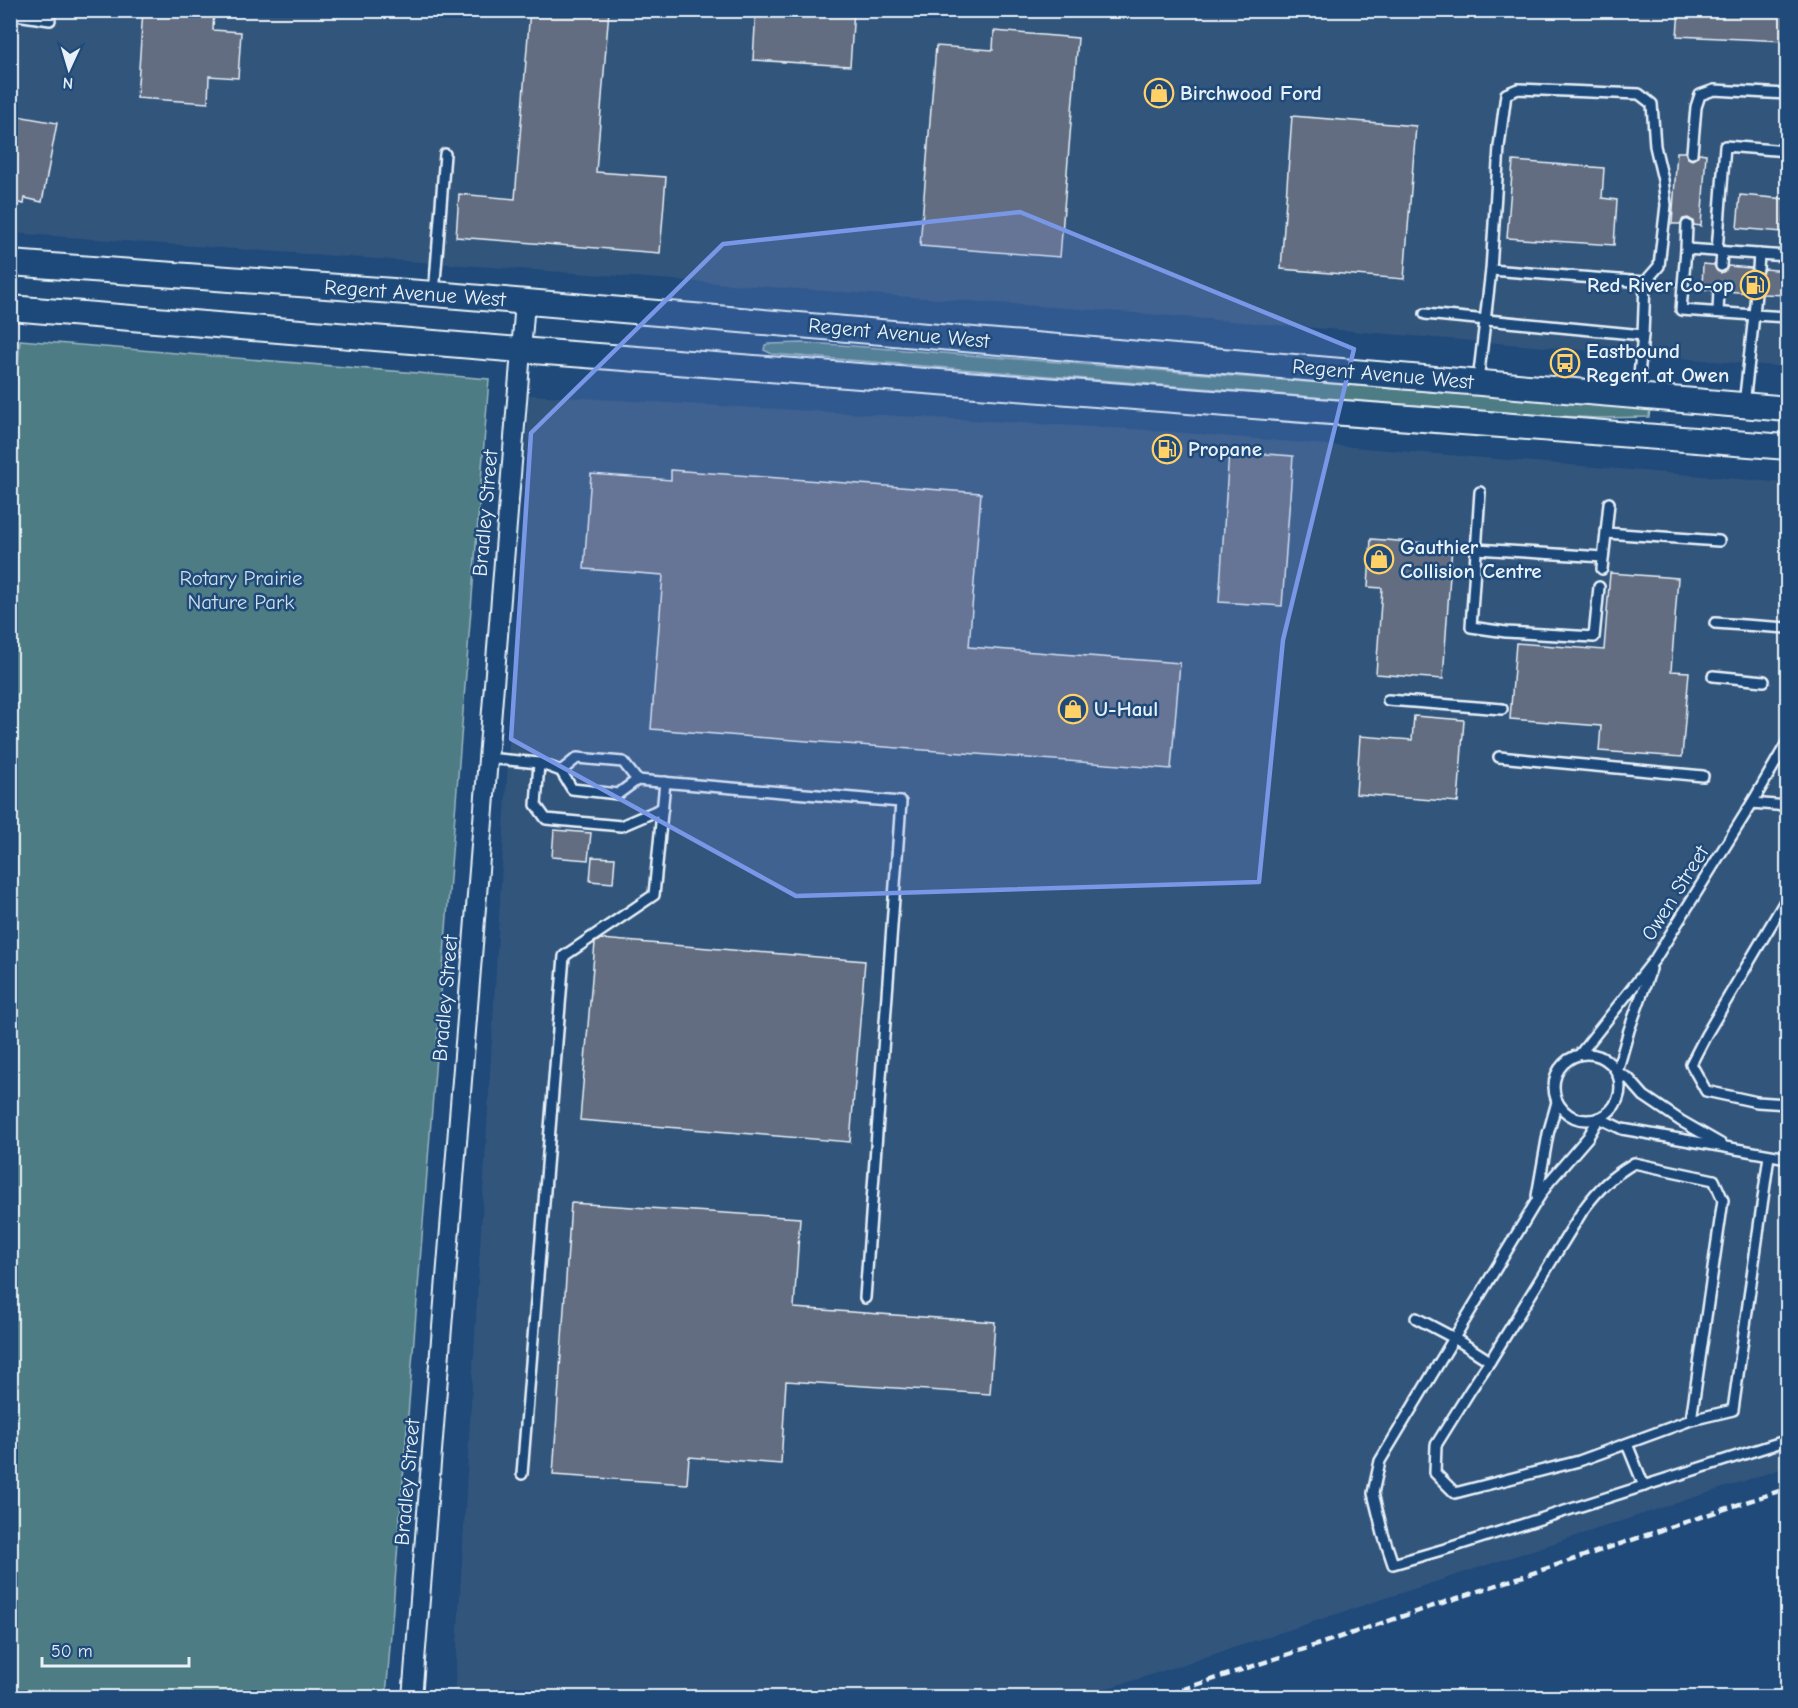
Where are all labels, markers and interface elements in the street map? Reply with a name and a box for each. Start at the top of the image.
north arrow [39,39,99,99]
text: N [62,74,74,92]
shop icon: Birchwood Ford [1143,77,1175,109]
place label: Birchwood Ford [1180,81,1322,105]
fuel station icon: Red River Co-op [1739,269,1771,301]
place label: Red River Co-op [1587,273,1734,297]
street label: Regent Avenue West [323,275,508,311]
street label: Regent Avenue West [807,313,992,353]
place label: Eastbound Regent at Owen [1586,339,1729,387]
bus stop icon: Eastbound Regent at Owen [1549,347,1581,379]
street label: Regent Avenue West [1291,354,1476,394]
fuel station icon: Propane [1151,433,1183,465]
place label: Propane [1188,437,1262,461]
street label: Bradley Street [468,448,503,577]
place label: Gauthier Collision Centre [1400,535,1542,583]
shop icon: Gauthier Collision Centre [1363,543,1395,575]
park label: Rotary Prairie Nature Park [179,566,303,614]
shop icon: U-Haul [1057,693,1089,725]
place label: U-Haul [1094,697,1158,721]
street label: Owen Street [1636,840,1714,945]
street label: Bradley Street [428,933,463,1062]
street label: Bradley Street [390,1417,425,1546]
scale bar [42,1630,189,1668]
text: 50 m [51,1641,93,1662]

